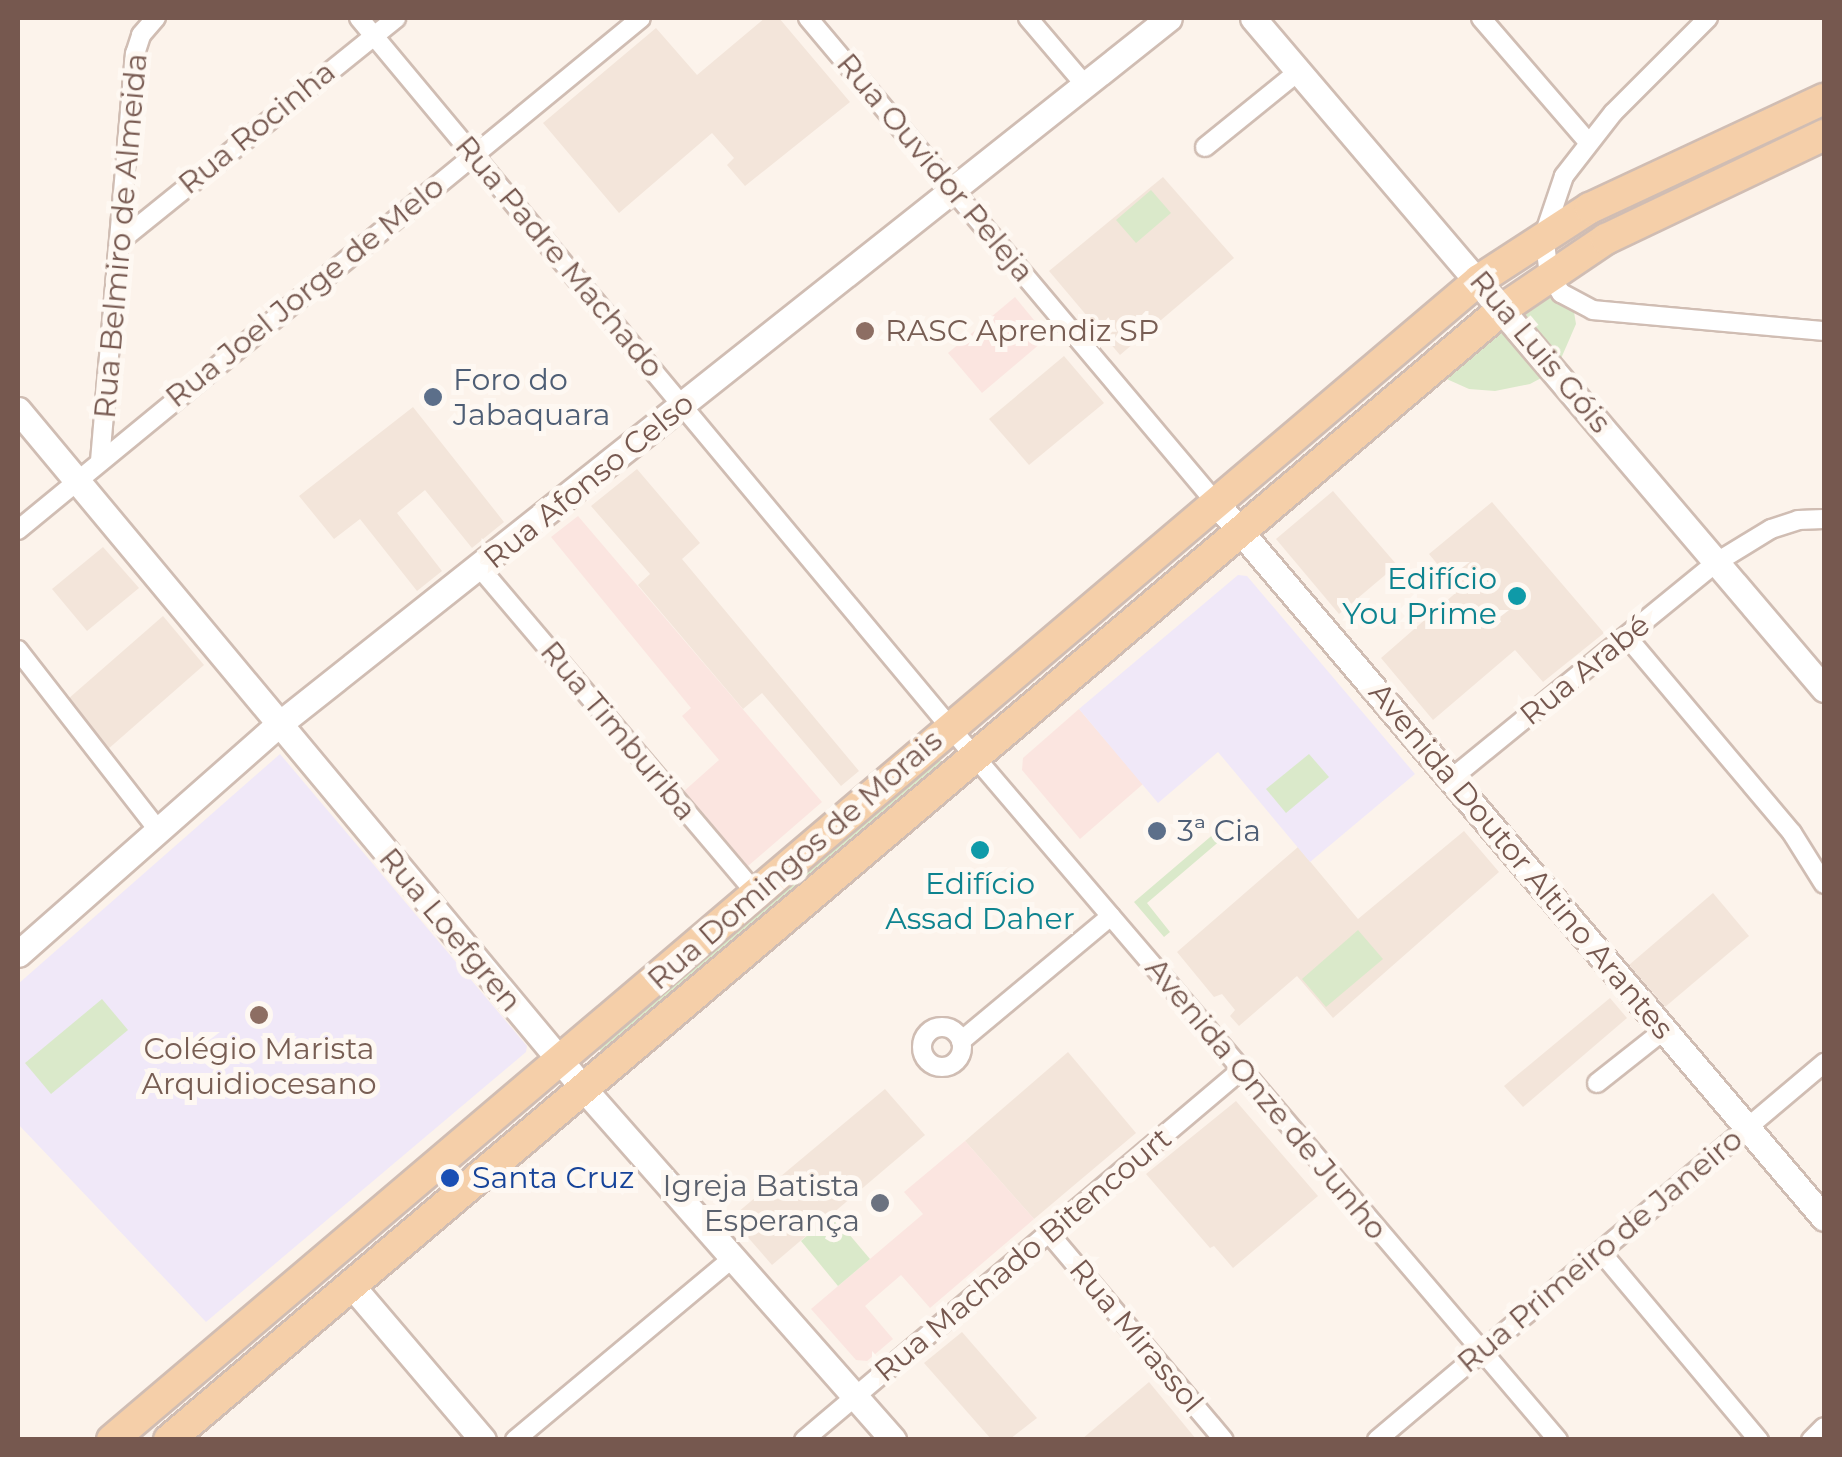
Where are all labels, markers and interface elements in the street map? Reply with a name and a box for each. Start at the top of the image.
street label: Rua Ouvidor Peleja [829,46,1041,290]
street label: Rua Belmiro de Almeida [87,52,155,420]
street label: Rua Rocinha [171,54,343,202]
street label: Rua Padre Machado [447,129,671,385]
street label: Rua Joel Jorge de Melo [159,169,451,415]
street label: Rua Luis Góis [1462,264,1618,440]
place label: RASC Aprendiz SP [885,313,1159,349]
marker: RASC Aprendiz SP [854,320,876,342]
place label: Foro do Jabaquara [453,362,610,432]
street label: Rua Afonso Celso [477,385,701,577]
marker: Foro do Jabaquara [422,386,444,408]
place label: Edifício You Prime [1342,561,1497,632]
marker: Edifício You Prime [1506,585,1528,607]
street label: Rua Arabé [1513,607,1657,733]
street label: Rua Timburiba [533,634,703,828]
street label: Avenida Doutor Altino Arantes [1361,675,1681,1047]
street label: Rua Domingos de Morais [641,722,949,998]
place label: 3ª Cia [1177,813,1261,849]
marker: 3ª Cia [1146,820,1168,842]
marker: Edifício Assad Daher [969,839,991,861]
street label: Rua Loefgren [371,841,529,1019]
place label: Edifício Assad Daher [885,866,1075,936]
street label: Avenida Onze de Junho [1138,951,1394,1247]
marker: Colégio Marista Arquidiocesano [248,1004,270,1026]
place label: Colégio Marista Arquidiocesano [141,1031,377,1102]
street label: Rua Machado Bitencourt [867,1120,1179,1390]
street label: Rua Primeiro de Janeiro [1450,1121,1750,1381]
place label: Santa Cruz [472,1160,634,1196]
marker: Santa Cruz [437,1165,463,1191]
place label: Igreja Batista Esperança [663,1168,860,1238]
marker: Igreja Batista Esperança [869,1192,891,1214]
street label: Rua Mirassol [1062,1252,1210,1420]

